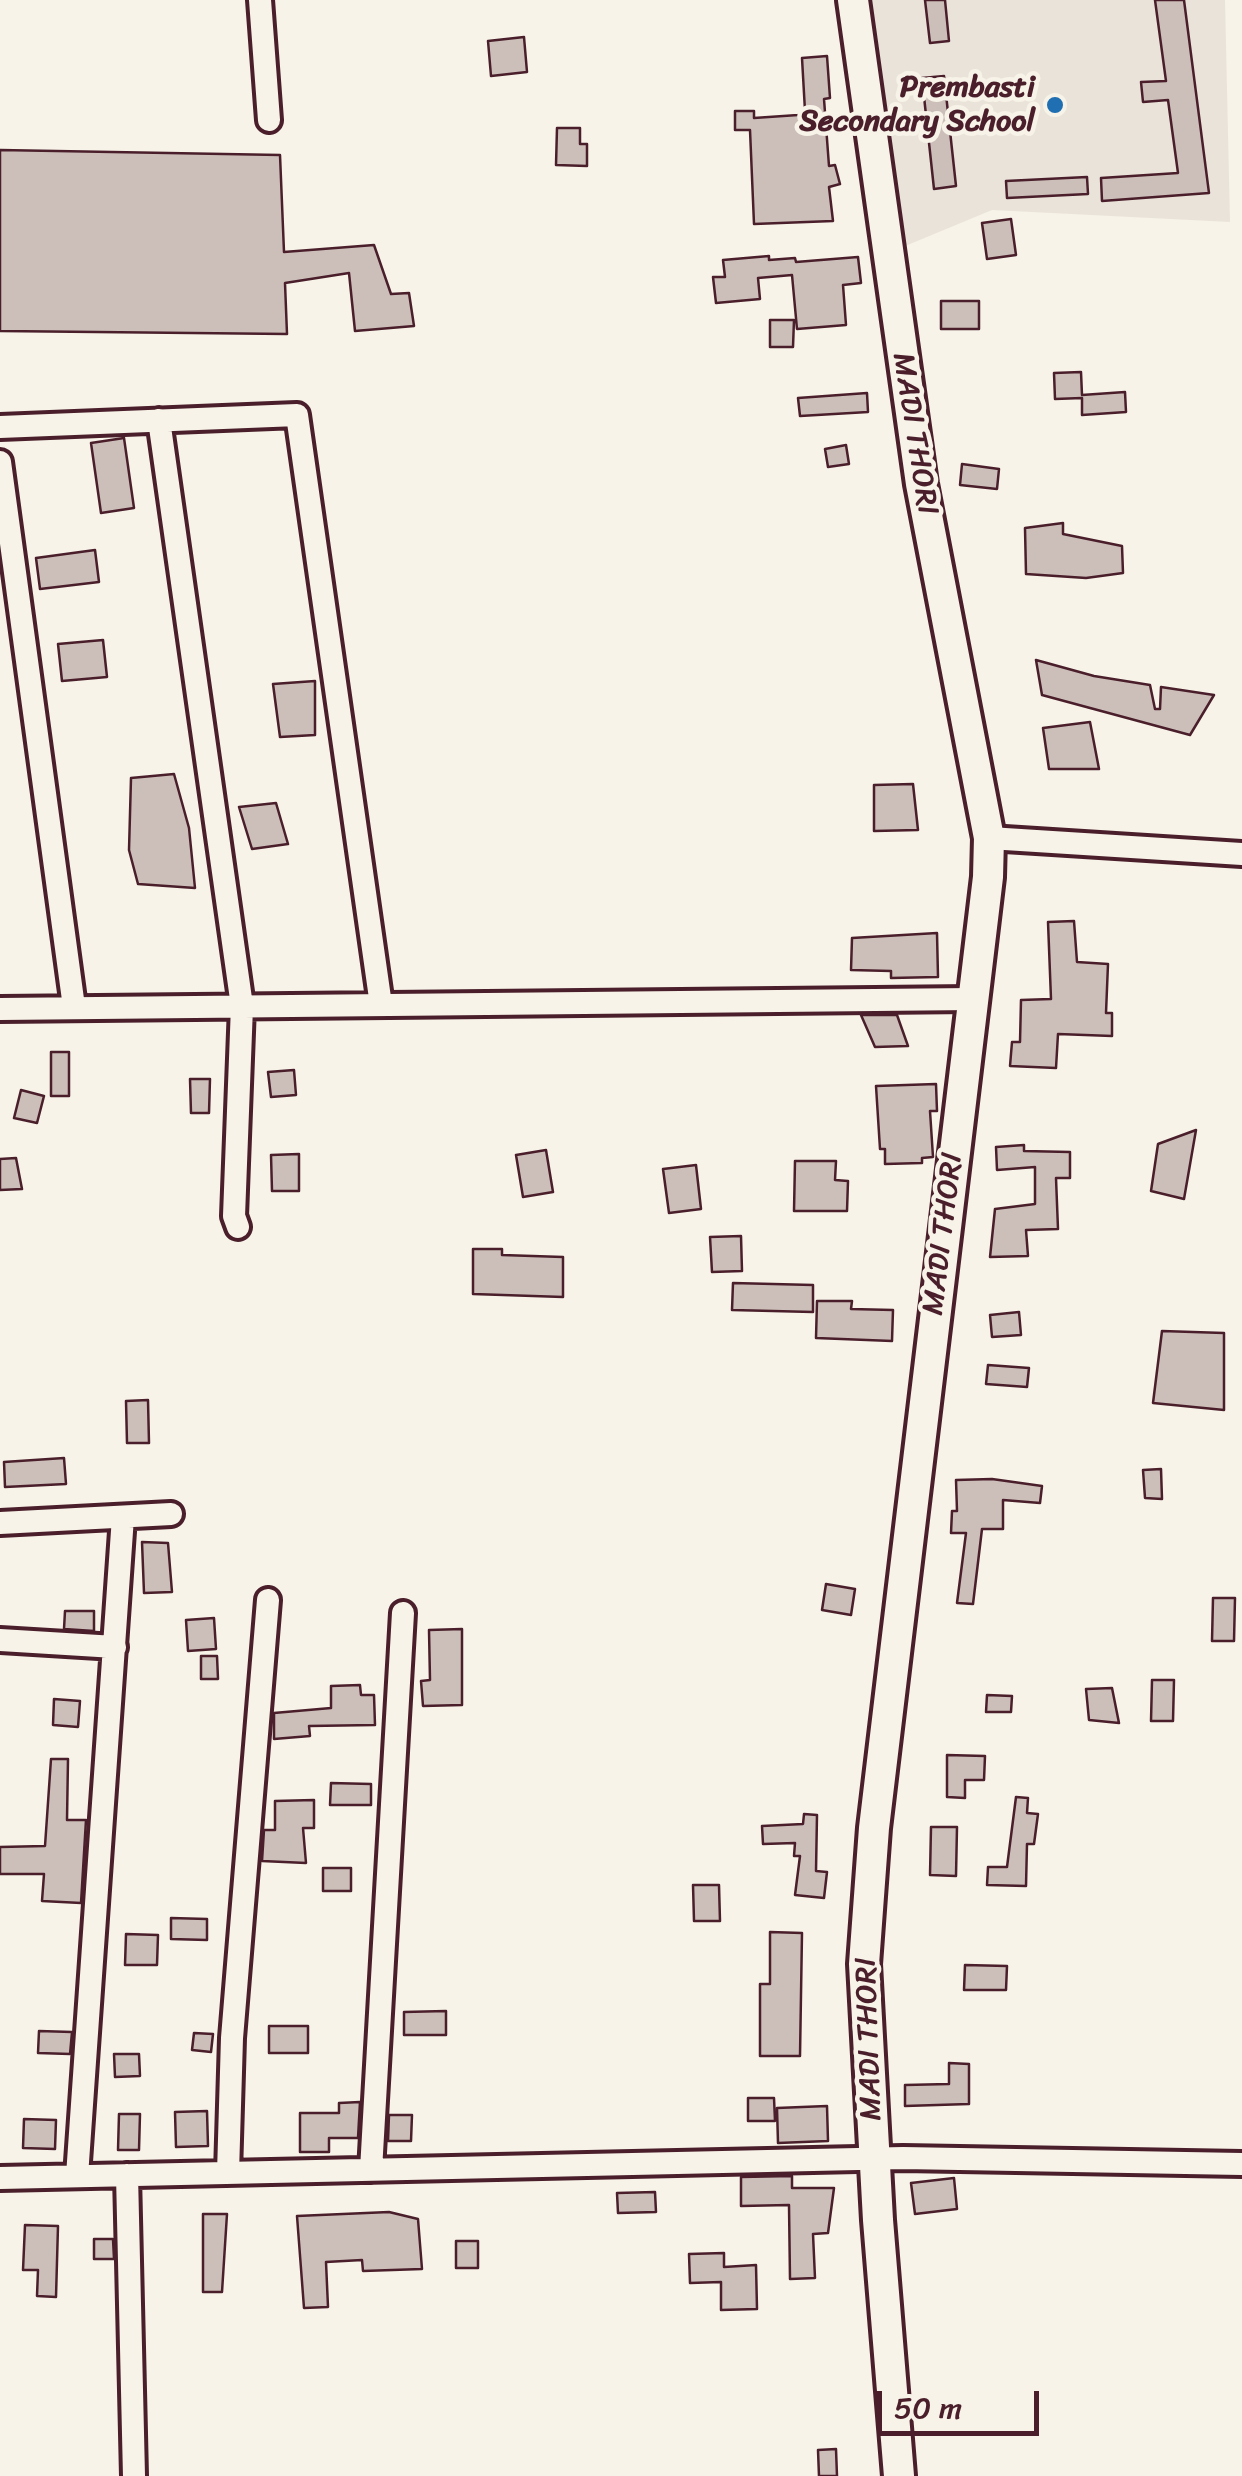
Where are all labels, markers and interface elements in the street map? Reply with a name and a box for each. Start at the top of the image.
place label: Prembasti Secondary School [799,70,1035,140]
marker: Prembasti Secondary School [1044,94,1066,116]
street label: MADI THORI [883,350,945,518]
street label: MADI THORI [916,1151,972,1317]
street label: MADI THORI [849,1957,891,2121]
scale bar [882,2371,1044,2433]
text: 50 m [894,2381,962,2435]

